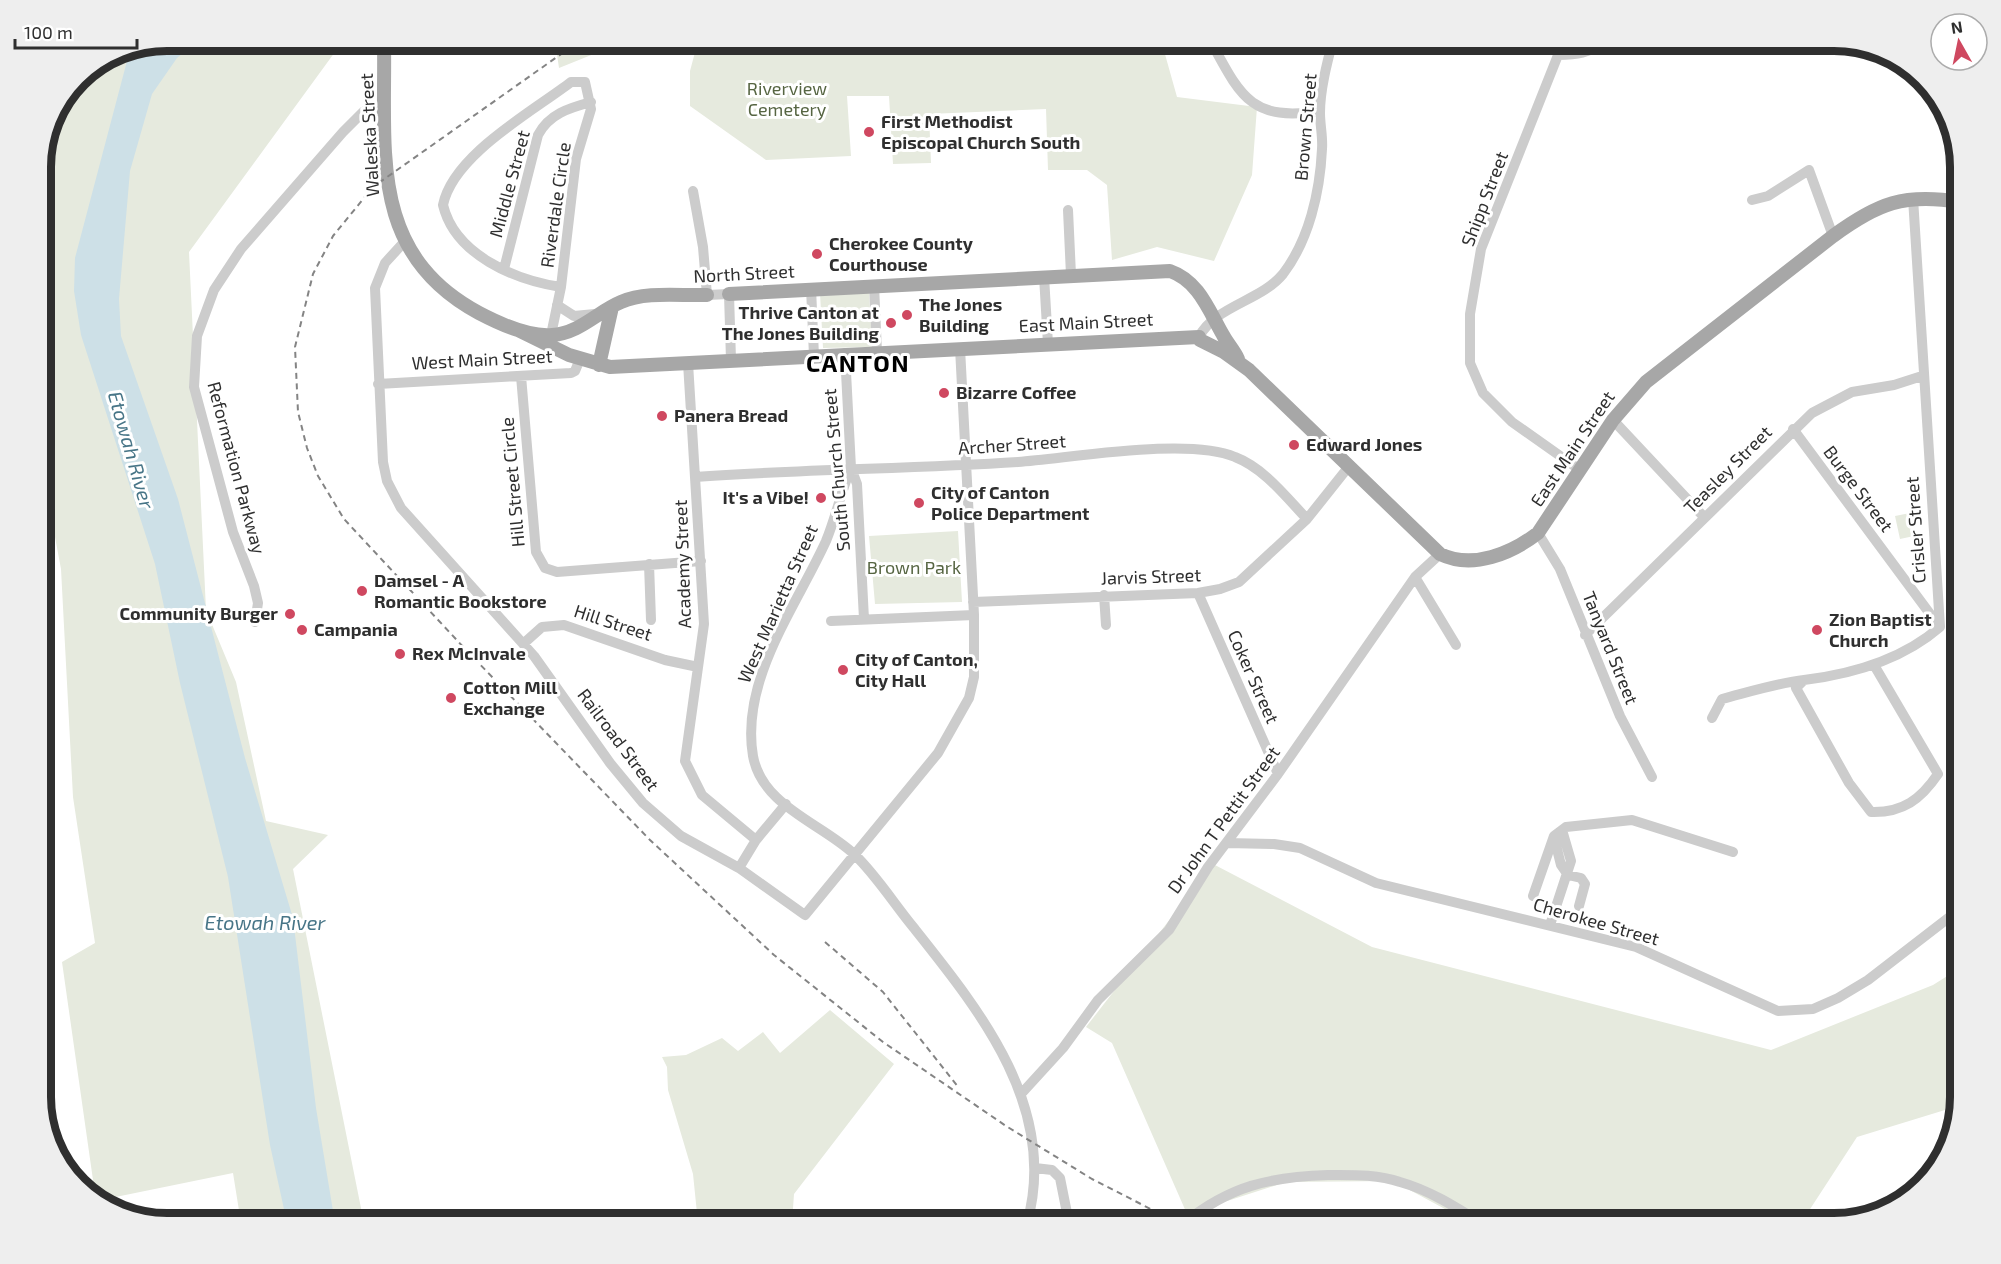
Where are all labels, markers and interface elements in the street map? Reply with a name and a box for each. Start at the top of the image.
scale bar [15,12,136,50]
north arrow [1929,12,1989,72]
text: N [1949,16,1964,37]
text: 100 m [24,21,73,43]
street label: Waleska Street [355,72,383,198]
street label: Brown Street [1289,72,1321,181]
park label: Riverview Cemetery [747,77,827,120]
place label: First Methodist Episcopal Church South [881,110,1080,153]
marker: First Methodist Episcopal Church South [862,125,876,139]
street label: Middle Street [484,128,534,240]
street label: Riverdale Circle [535,141,575,269]
street label: Shipp Street [1456,148,1512,249]
place label: Cherokee County Courthouse [829,232,974,275]
marker: Cherokee County Courthouse [810,247,824,261]
street label: North Street [693,259,795,287]
place label: The Jones Building [919,293,1002,336]
place label: Thrive Canton at The Jones Building [722,301,880,344]
street label: East Main Street [1018,307,1154,337]
marker: The Jones Building [900,308,914,322]
marker: Thrive Canton at The Jones Building [884,316,898,330]
street label: West Main Street [411,344,553,374]
district label: CANTON [806,348,910,377]
street label: Reformation Parkway [203,379,271,557]
place label: Bizarre Coffee [956,381,1076,403]
marker: Bizarre Coffee [937,386,951,400]
street label: East Main Street [1525,386,1619,510]
water label: Etowah River [104,388,160,512]
street label: South Church Street [818,388,854,552]
place label: Panera Bread [674,404,788,426]
marker: Panera Bread [655,409,669,423]
street label: Hill Street Circle [495,416,529,548]
street label: Teasley Street [1679,421,1776,518]
street label: Archer Street [957,429,1067,459]
place label: Edward Jones [1306,433,1422,455]
marker: Edward Jones [1287,438,1301,452]
street label: Burge Street [1819,441,1898,536]
street label: Crisler Street [1900,476,1930,584]
place label: City of Canton Police Department [931,481,1090,524]
place label: It's a Vibe! [723,486,809,508]
marker: It's a Vibe! [814,491,828,505]
marker: City of Canton Police Department [912,496,926,510]
street label: Academy Street [669,499,695,629]
street label: West Marietta Street [732,521,822,686]
park label: Brown Park [867,556,961,578]
street label: Jarvis Street [1100,563,1202,589]
place label: Damsel - A Romantic Bookstore [374,569,547,612]
marker: Damsel - A Romantic Bookstore [355,584,369,598]
street label: Tanyard Street [1578,588,1644,707]
street label: Hill Street [572,599,655,645]
place label: Community Burger [120,602,278,624]
marker: Community Burger [283,607,297,621]
place label: Zion Baptist Church [1829,608,1932,651]
place label: Campania [314,618,398,640]
marker: Campania [295,623,309,637]
marker: Zion Baptist Church [1810,623,1824,637]
street label: Coker Street [1224,626,1284,727]
place label: Rex McInvale [412,642,526,664]
marker: Rex McInvale [393,647,407,661]
place label: City of Canton, City Hall [855,648,978,691]
marker: City of Canton, City Hall [836,663,850,677]
place label: Cotton Mill Exchange [463,676,558,719]
street label: Railroad Street [573,684,664,795]
marker: Cotton Mill Exchange [444,691,458,705]
street label: Dr John T Pettit Street [1162,741,1284,897]
street label: Cherokee Street [1531,893,1662,950]
water label: Etowah River [205,910,327,934]

